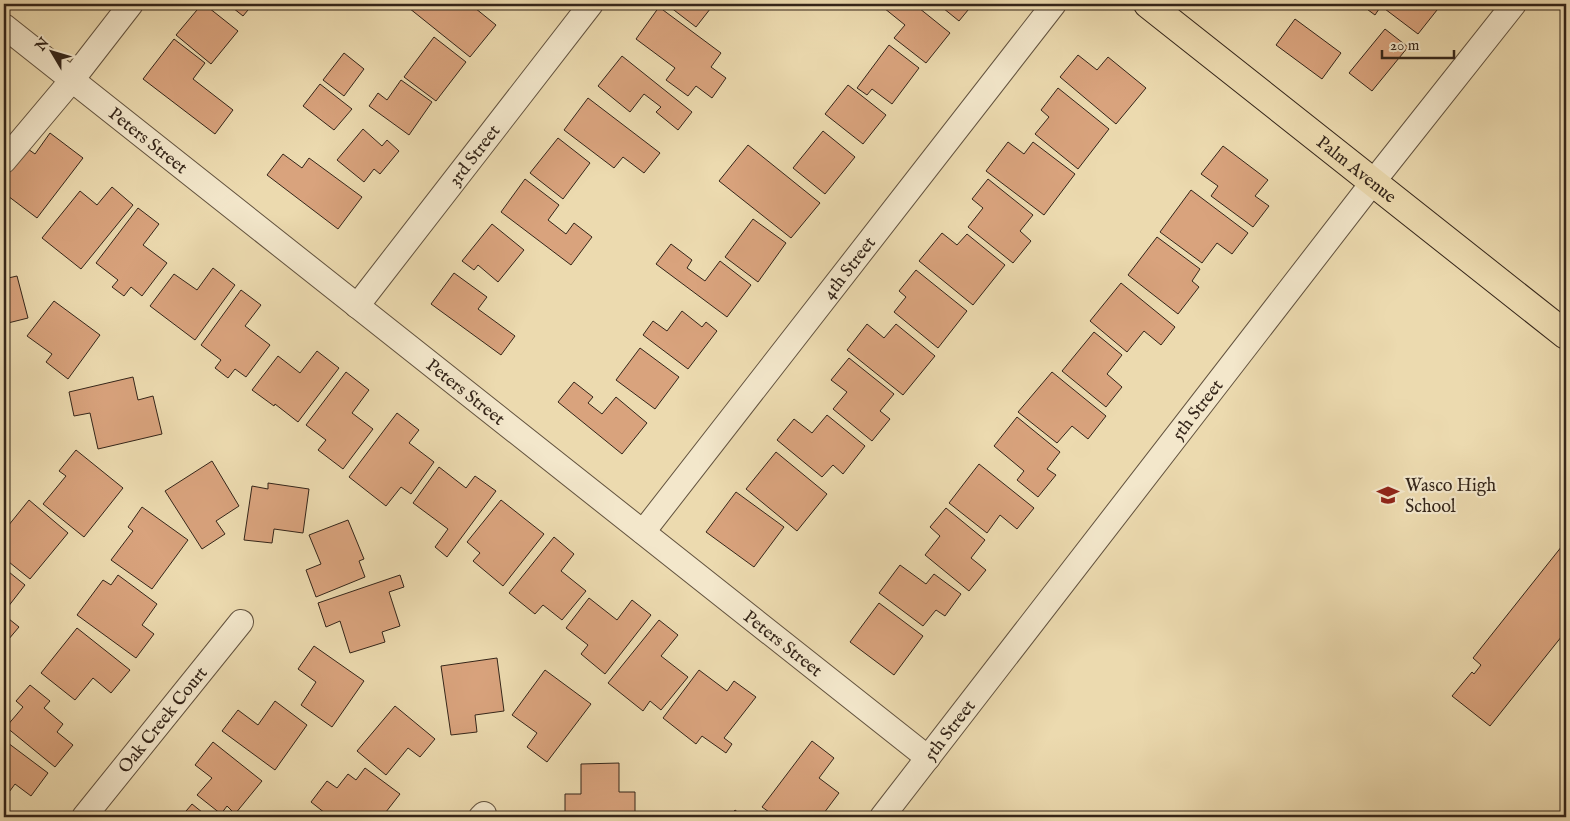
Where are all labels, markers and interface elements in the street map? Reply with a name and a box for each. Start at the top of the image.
north arrow [28,28,78,78]
scale bar [1382,28,1455,60]
text: N [31,34,53,56]
text: 20 m [1390,36,1420,55]
street label: Peters Street [103,103,191,180]
street label: 3rd Street [444,121,506,191]
street label: Palm Avenue [1311,132,1400,209]
street label: 4th Street [818,233,882,305]
street label: Peters Street [421,355,509,431]
street label: 5th Street [1167,375,1229,446]
place label: Wasco High School [1405,475,1497,519]
school or university icon: Wasco High School [1375,482,1401,508]
street label: Peters Street [738,606,826,683]
street label: Oak Creek Court [114,663,213,779]
street label: 5th Street [920,696,981,766]

